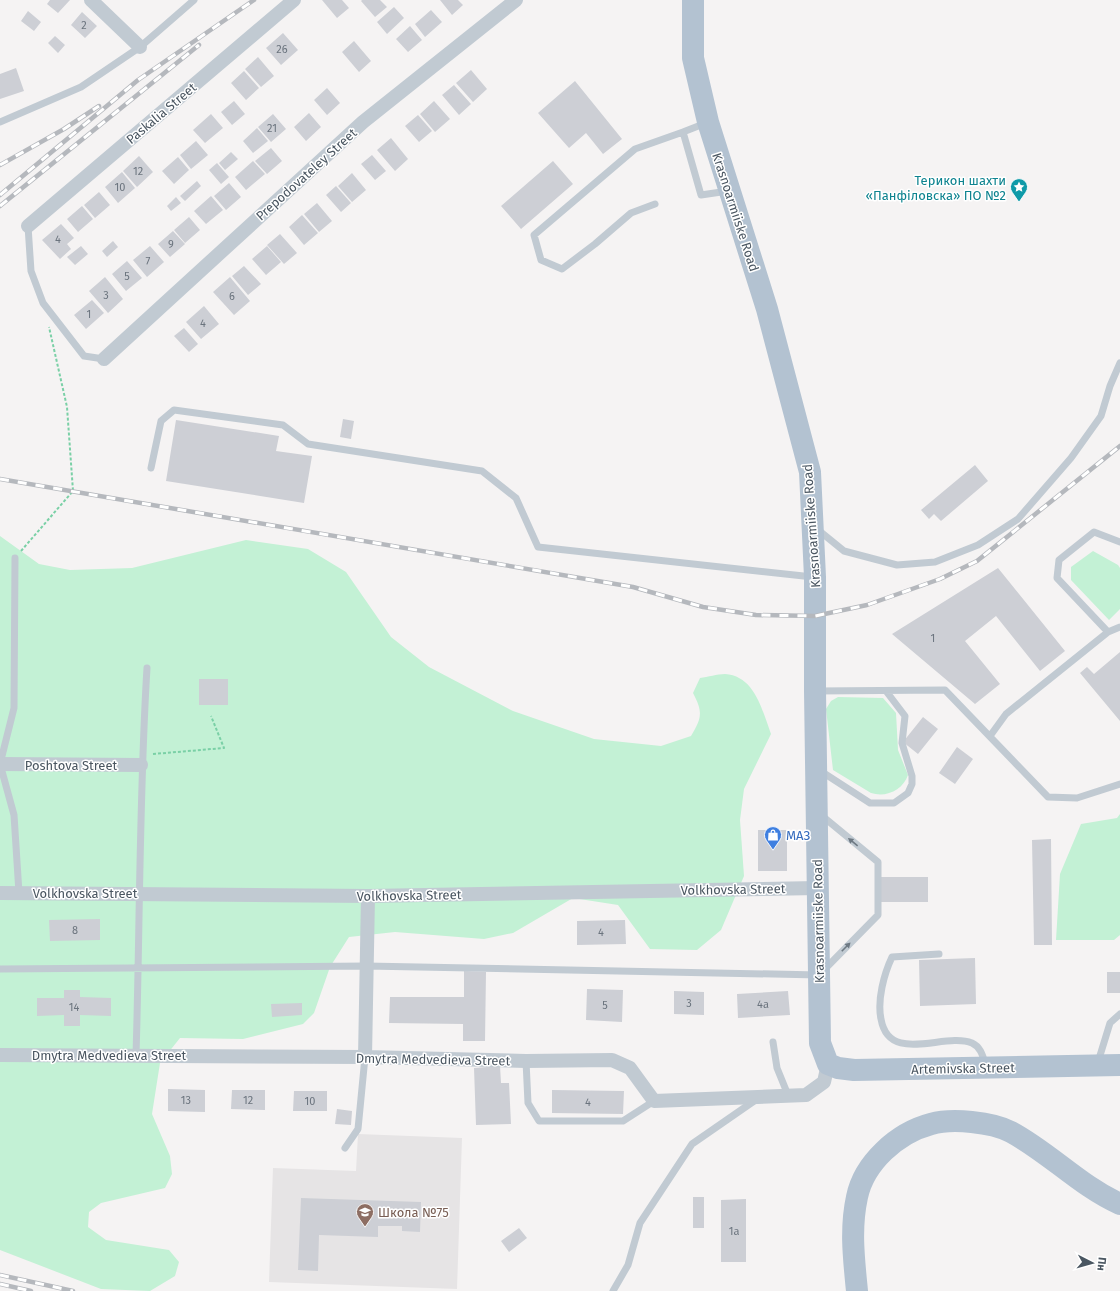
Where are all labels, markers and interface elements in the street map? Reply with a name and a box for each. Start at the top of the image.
house number: 2 [81,19,87,32]
house number: 26 [276,43,288,56]
street label: Paskalia Street [123,80,200,147]
house number: 21 [267,122,277,135]
street label: Prepodovateley Street [253,125,360,224]
street label: Krasnoarmiiske Road [709,151,762,273]
house number: 12 [133,165,143,178]
place label: Терикон шахти «Панфiловска» ПО №2 [865,173,1006,203]
place icon: Терикон шахти «Панфiловска» ПО №2 [1009,177,1029,202]
house number: 10 [115,181,125,194]
house number: 4 [55,233,61,246]
house number: 9 [168,238,174,251]
house number: 7 [146,255,151,268]
house number: 5 [124,270,130,283]
house number: 3 [103,289,109,302]
house number: 6 [229,290,235,303]
house number: 1 [87,308,91,321]
house number: 4 [200,317,206,330]
street label: Krasnoarmiiske Road [800,464,823,588]
house number: 1 [931,632,935,645]
street label: Poshtova Street [25,758,118,773]
shop icon: МАЗ [763,825,783,850]
place label: МАЗ [786,828,811,843]
one-way arrow [848,837,859,846]
street label: Krasnoarmiiske Road [810,859,827,983]
street label: Volkhovska Street [681,881,786,898]
street label: Volkhovska Street [33,886,138,901]
street label: Volkhovska Street [357,887,462,904]
house number: 8 [72,924,78,937]
house number: 4 [598,926,604,939]
one-way arrow [841,942,851,952]
house number: 3 [686,997,692,1010]
house number: 4а [757,998,769,1011]
house number: 5 [602,999,608,1012]
house number: 14 [69,1001,79,1014]
street label: Dmytra Medvedieva Street [32,1048,187,1063]
street label: Dmytra Medvedieva Street [356,1051,511,1068]
street label: Artemivska Street [911,1060,1015,1077]
house number: 13 [181,1094,191,1107]
house number: 12 [243,1094,253,1107]
house number: 10 [305,1095,315,1108]
house number: 4 [585,1096,591,1109]
school or university icon: Школа №75 [355,1202,375,1227]
place label: Школа №75 [378,1205,449,1220]
house number: 1а [729,1225,739,1238]
north arrow [1072,1243,1112,1283]
text: Пн [1094,1256,1109,1272]

